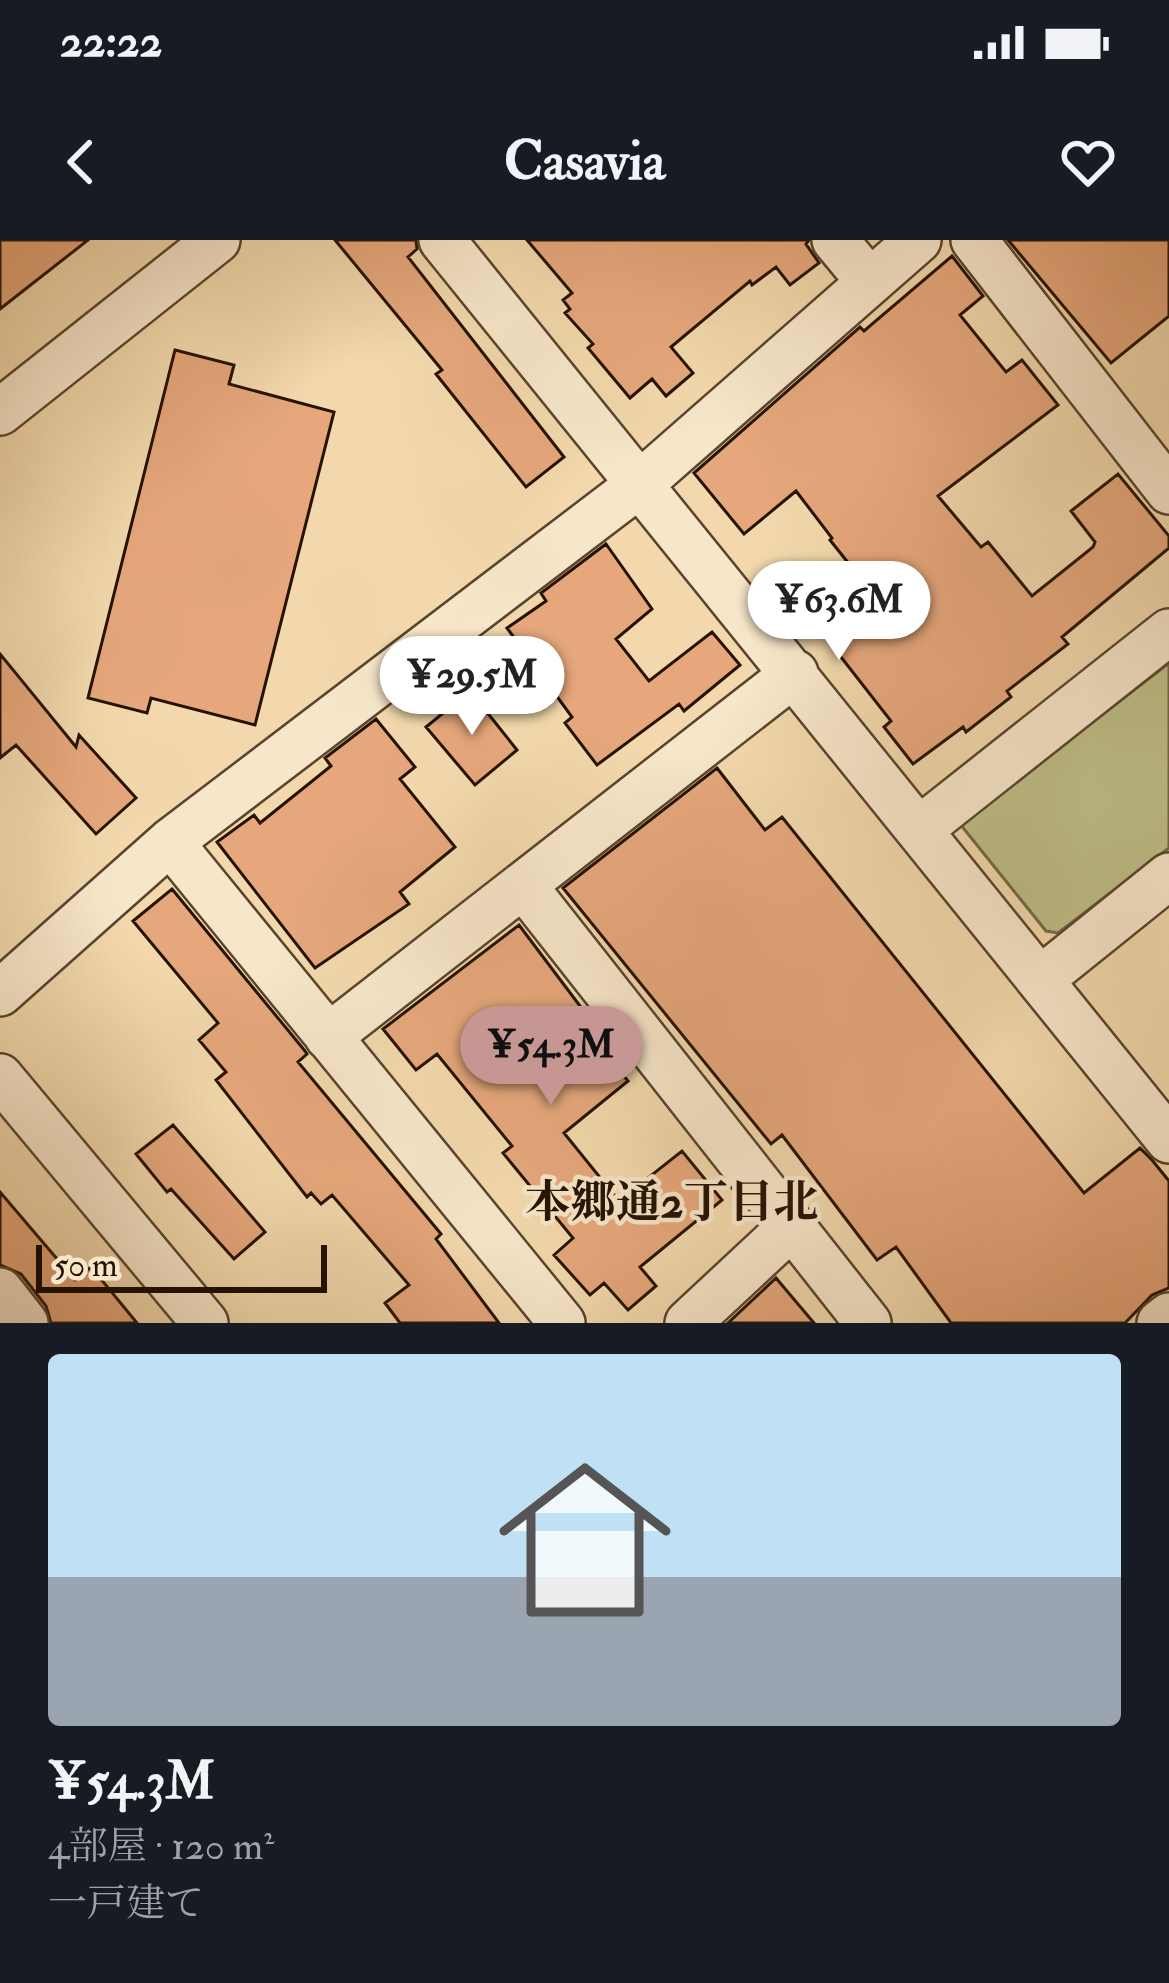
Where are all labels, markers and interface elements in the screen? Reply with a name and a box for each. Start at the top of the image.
text: 22:22 [60,14,162,70]
text: Casavia [504,128,665,196]
icon: back [48,129,114,195]
icon: heart [1055,129,1121,195]
pin: ¥63.6M [741,561,937,663]
text: ¥63.6M [775,575,903,624]
pin: ¥29.5M [374,636,570,738]
text: ¥29.5M [407,650,537,699]
pin: ¥54.3M [453,1006,649,1108]
text: ¥54.3M [487,1020,615,1069]
district label: 本郷通2丁目北 [526,1175,818,1231]
scale bar [36,1239,327,1292]
text: 50 m [54,1245,118,1286]
icon: home [477,1432,693,1648]
text: ¥54.3M [48,1750,215,1814]
text: 4部屋 · 120 m² [48,1822,274,1871]
text: 一戸建て [48,1879,204,1928]

